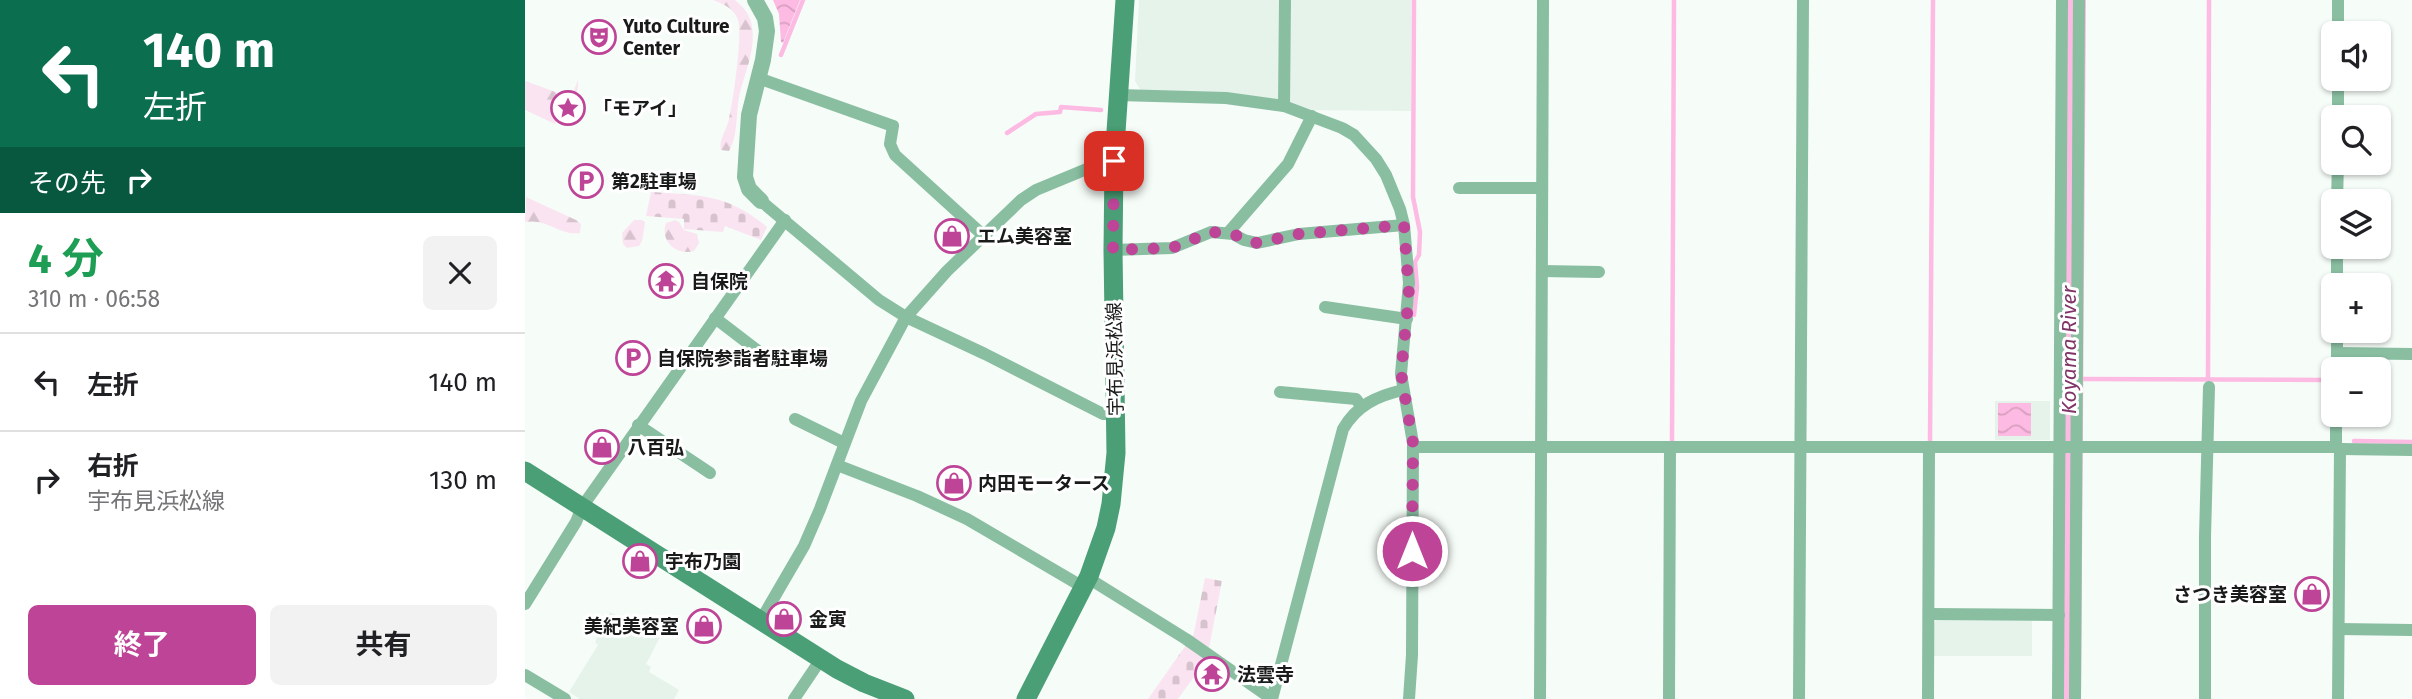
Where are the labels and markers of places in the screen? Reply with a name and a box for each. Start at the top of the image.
place label: Yuto Culture Center [622,15,730,60]
theatre icon: Yuto Culture Center [580,18,618,56]
place icon: 「モアイ」 [549,89,587,127]
place label: 「モアイ」 [593,97,687,120]
pin [1084,131,1144,191]
parking icon: 第2駐車場 [567,162,605,200]
place label: 第2駐車場 [611,170,697,193]
shop icon: エム美容室 [933,217,971,255]
place label: エム美容室 [977,225,1072,248]
temple icon: 自保院 [647,262,685,300]
place label: 自保院 [691,270,748,293]
parking icon: 自保院参詣者駐車場 [614,339,652,377]
place label: 自保院参詣者駐車場 [657,347,828,370]
shop icon: 八百弘 [583,428,621,466]
place label: 八百弘 [627,436,684,459]
shop icon: 内田モータース [935,464,973,502]
place label: 内田モータース [978,472,1110,495]
shop icon: 宇布乃園 [621,542,659,580]
place label: 宇布乃園 [665,550,741,573]
shop icon: さつき美容室 [2293,575,2331,613]
place label: さつき美容室 [2173,583,2287,606]
shop icon: 金寅 [765,600,803,638]
shop icon: 美紀美容室 [685,607,723,645]
place label: 金寅 [809,608,847,631]
place label: 美紀美容室 [584,615,679,638]
temple icon: 法雲寺 [1193,655,1231,693]
place label: 法雲寺 [1237,663,1294,686]

